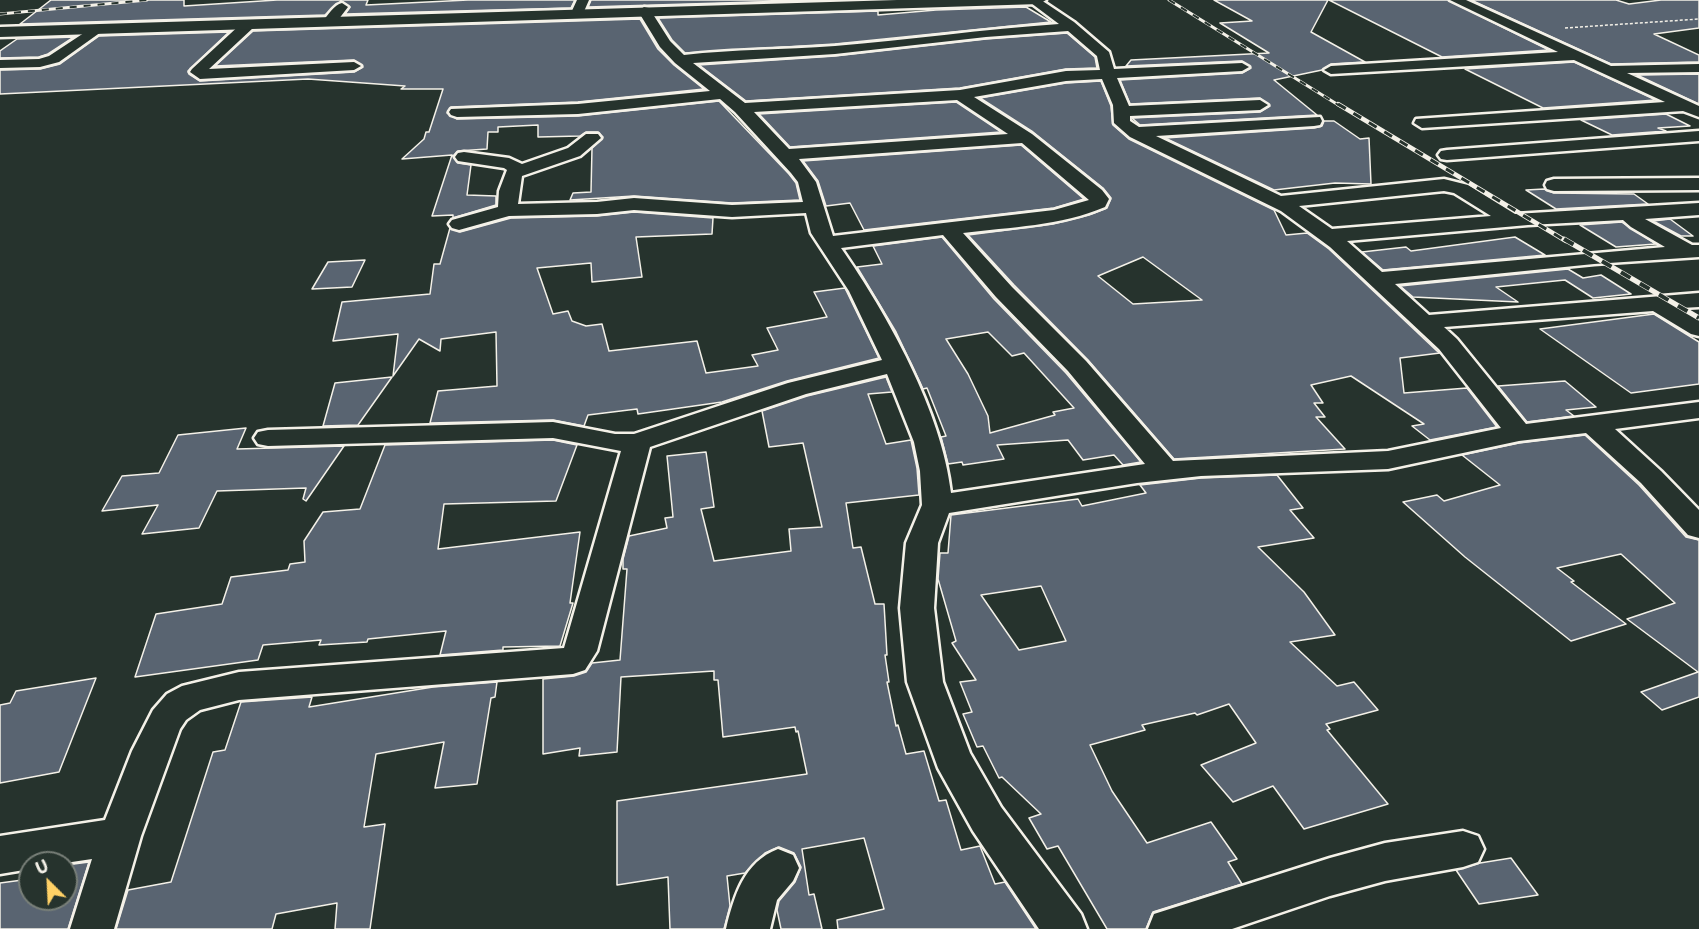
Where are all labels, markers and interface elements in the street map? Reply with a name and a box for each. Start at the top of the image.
north arrow [18,851,78,911]
text: U [31,853,52,880]

